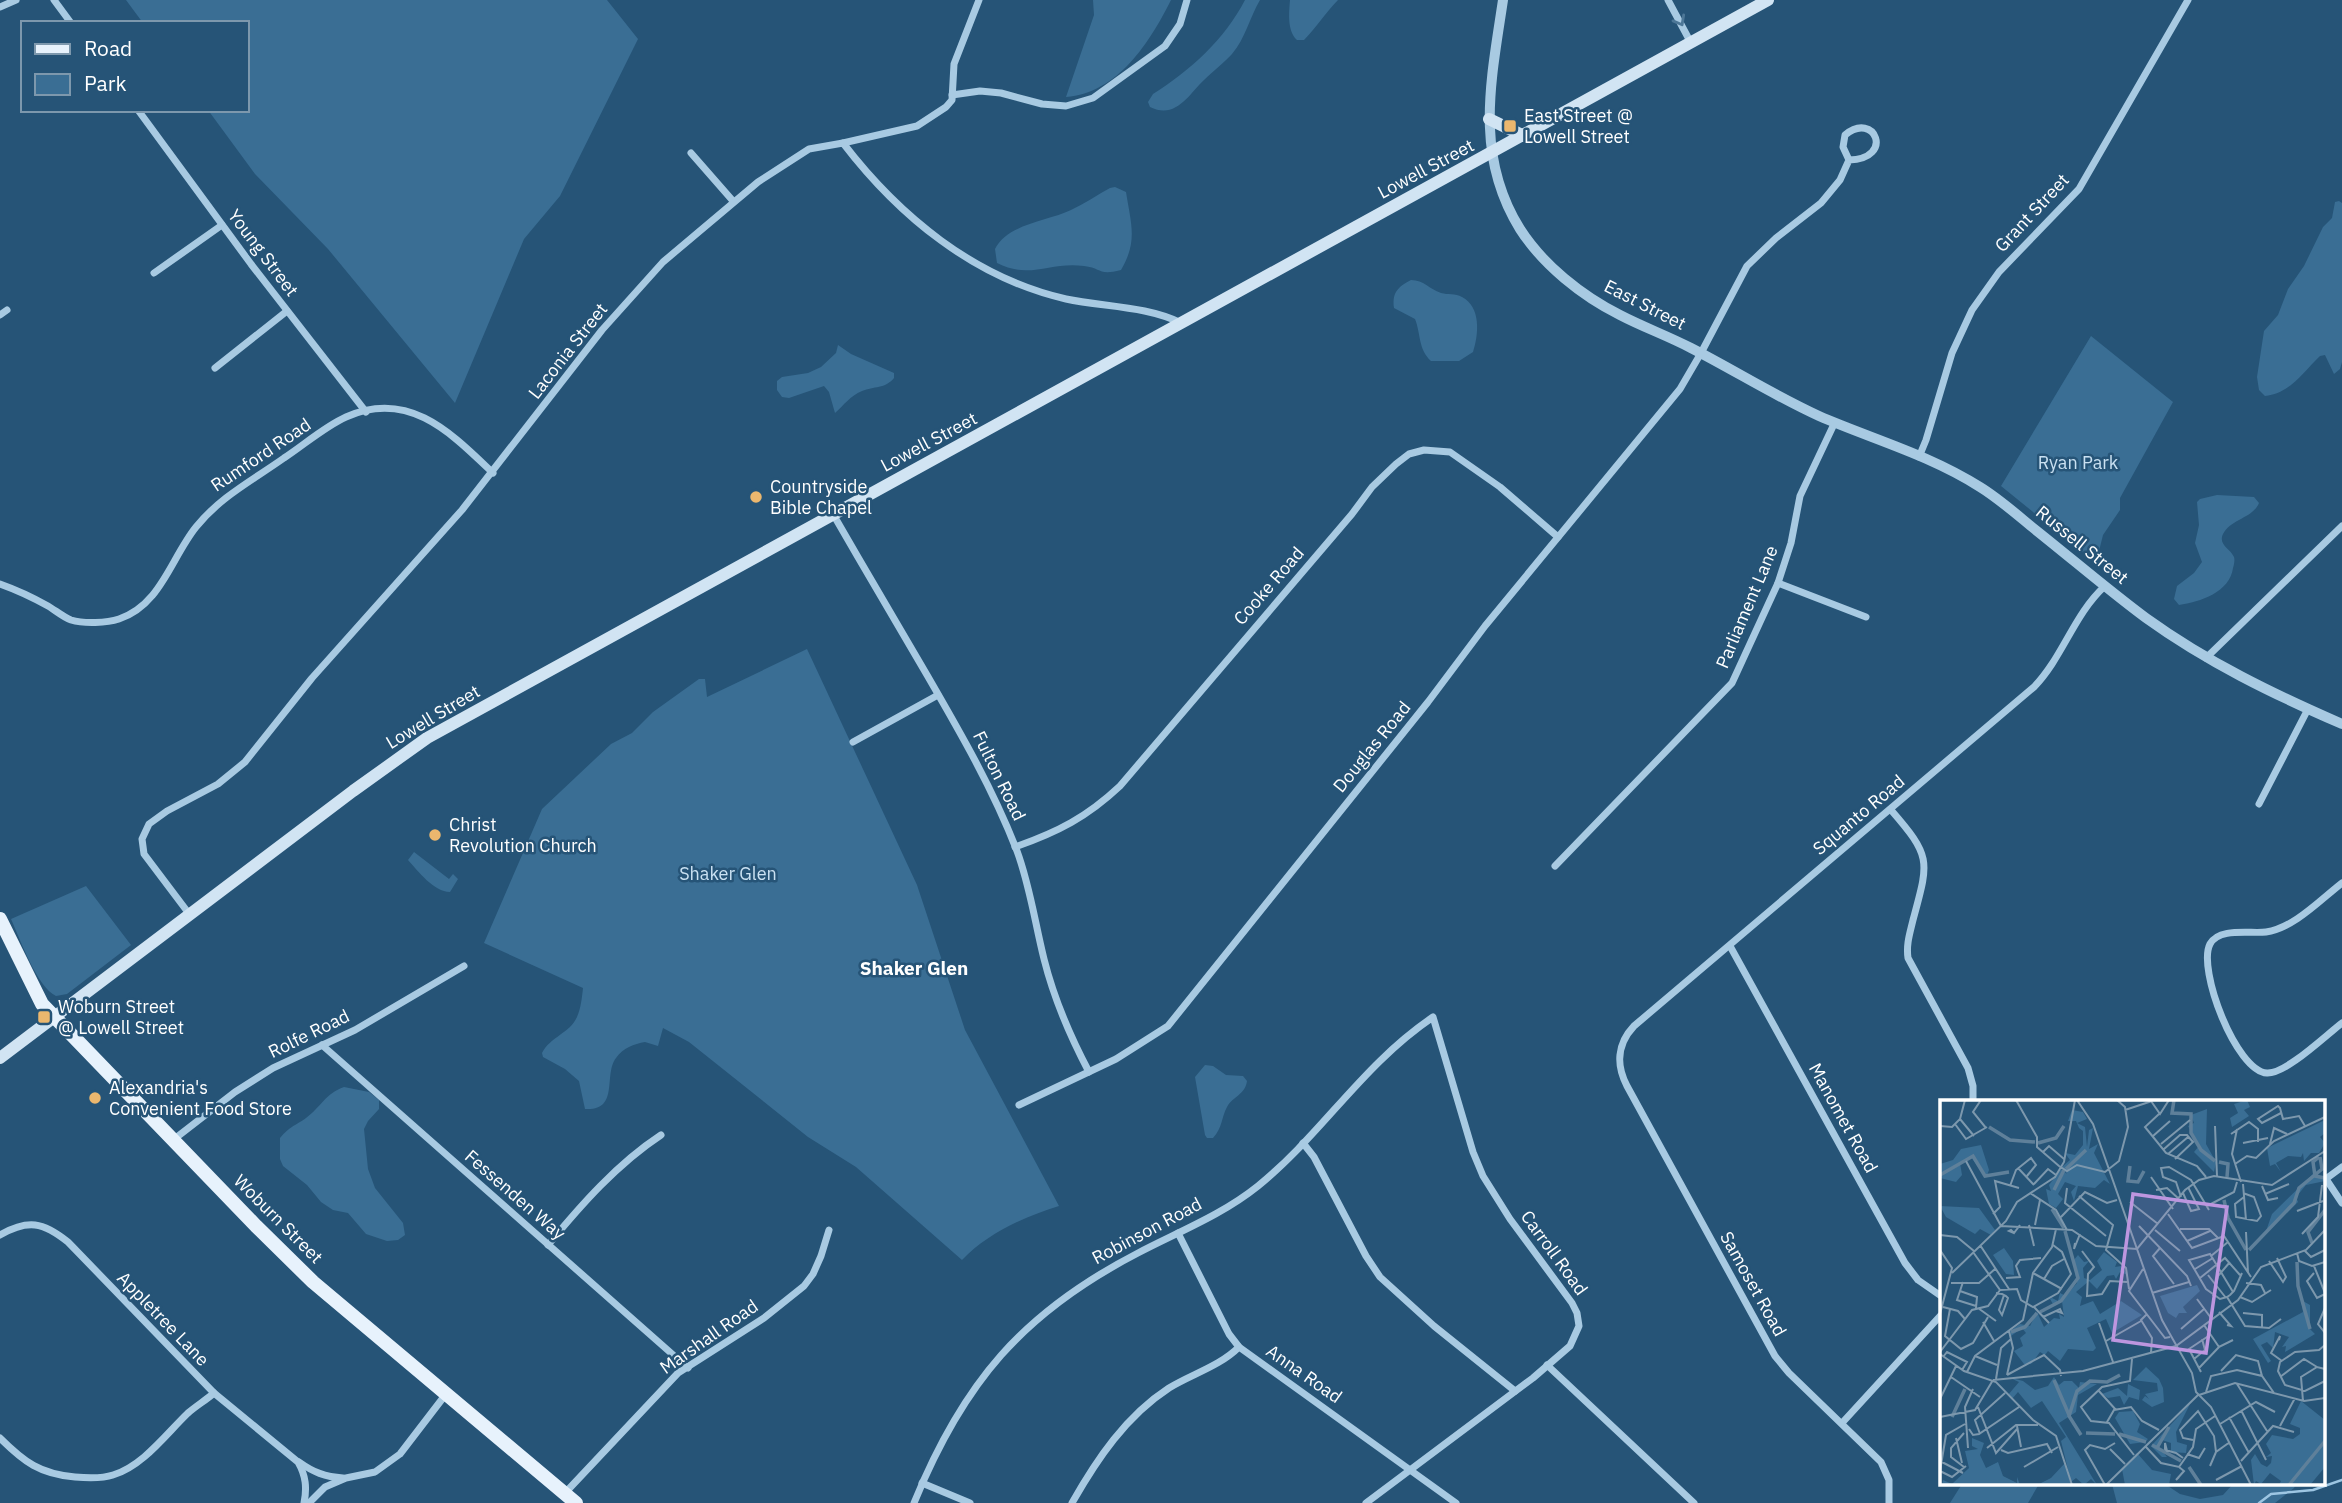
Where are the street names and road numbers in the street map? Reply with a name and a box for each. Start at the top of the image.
street label: Lowell Street [1374,134,1478,204]
street label: Grant Street [1990,169,2074,257]
street label: Young Street [223,204,304,301]
street label: East Street [1600,274,1690,335]
street label: Laconia Street [523,298,612,403]
street label: Lowell Street [877,407,981,477]
street label: Rumford Road [206,413,315,497]
street label: Russell Street [2031,500,2133,589]
street label: Cooke Road [1228,542,1309,629]
street label: Parliament Lane [1710,542,1783,672]
street label: Lowell Street [381,679,484,754]
street label: Douglas Road [1328,696,1415,797]
street label: Fulton Road [968,727,1031,824]
street label: Squanto Road [1808,770,1909,860]
street label: Rolfe Road [264,1004,353,1063]
street label: Manomet Road [1804,1059,1883,1177]
street label: Fessenden Way [460,1145,570,1245]
street label: Woburn Street [229,1169,328,1268]
street label: Robinson Road [1088,1192,1206,1269]
street label: Carroll Road [1516,1206,1593,1300]
street label: Samoset Road [1715,1227,1792,1340]
street label: Appletree Lane [112,1267,214,1371]
street label: Marshall Road [655,1294,762,1379]
street label: Anna Road [1262,1339,1347,1408]

